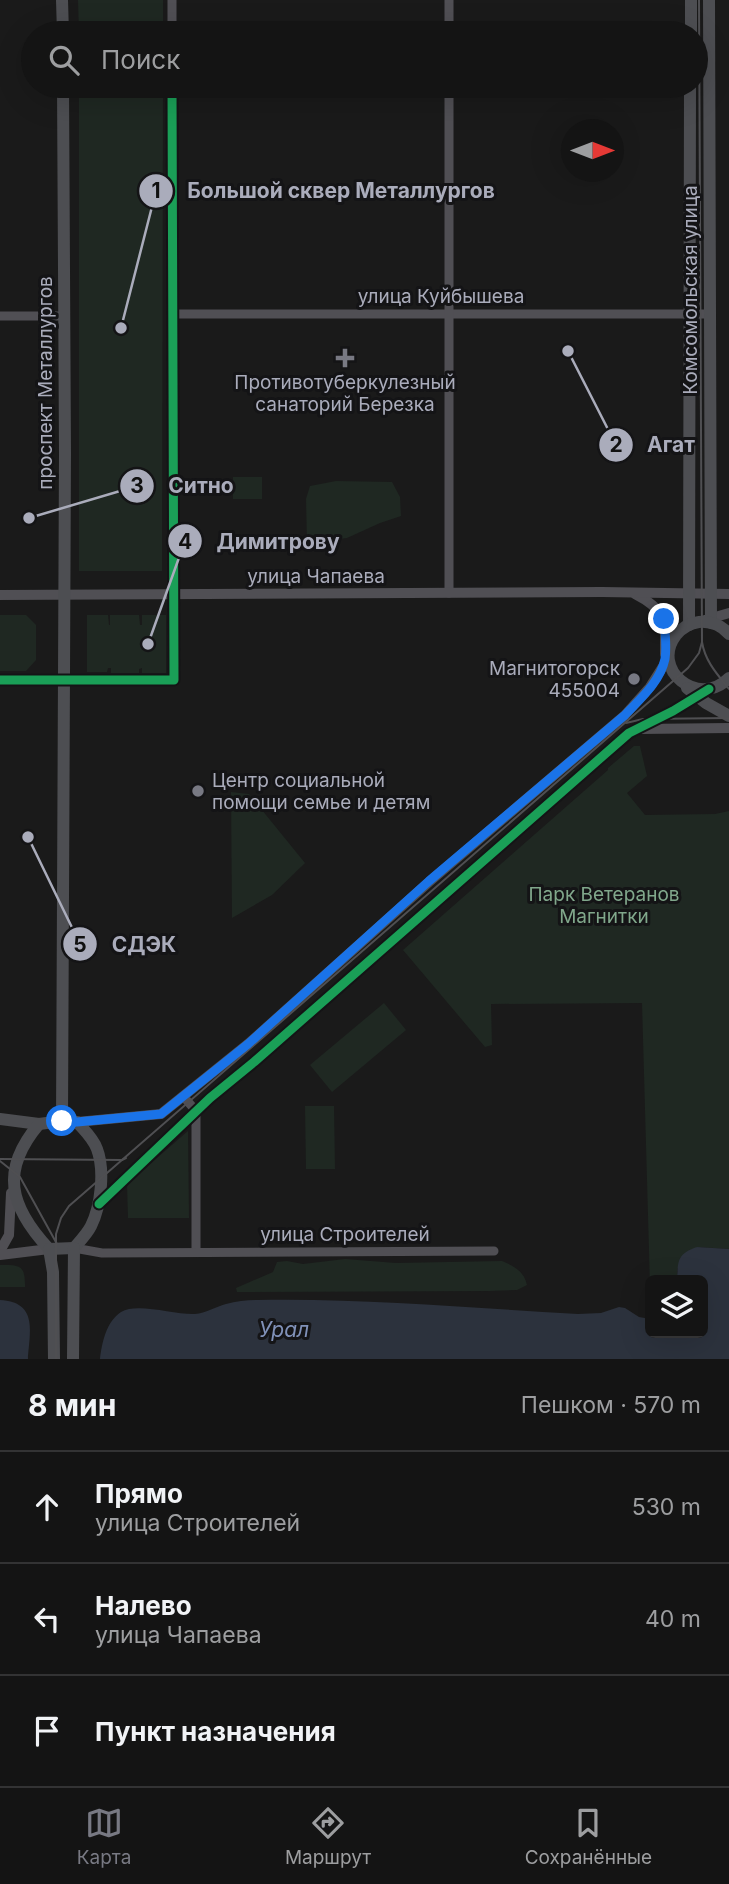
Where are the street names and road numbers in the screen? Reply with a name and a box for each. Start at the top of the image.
street label: Комсомольская улица [679,185,702,395]
street label: проспект Металлургов [34,276,57,490]
street label: улица Куйбышева [358,285,524,308]
street label: улица Чапаева [247,565,385,588]
street label: улица Строителей [260,1223,430,1246]

